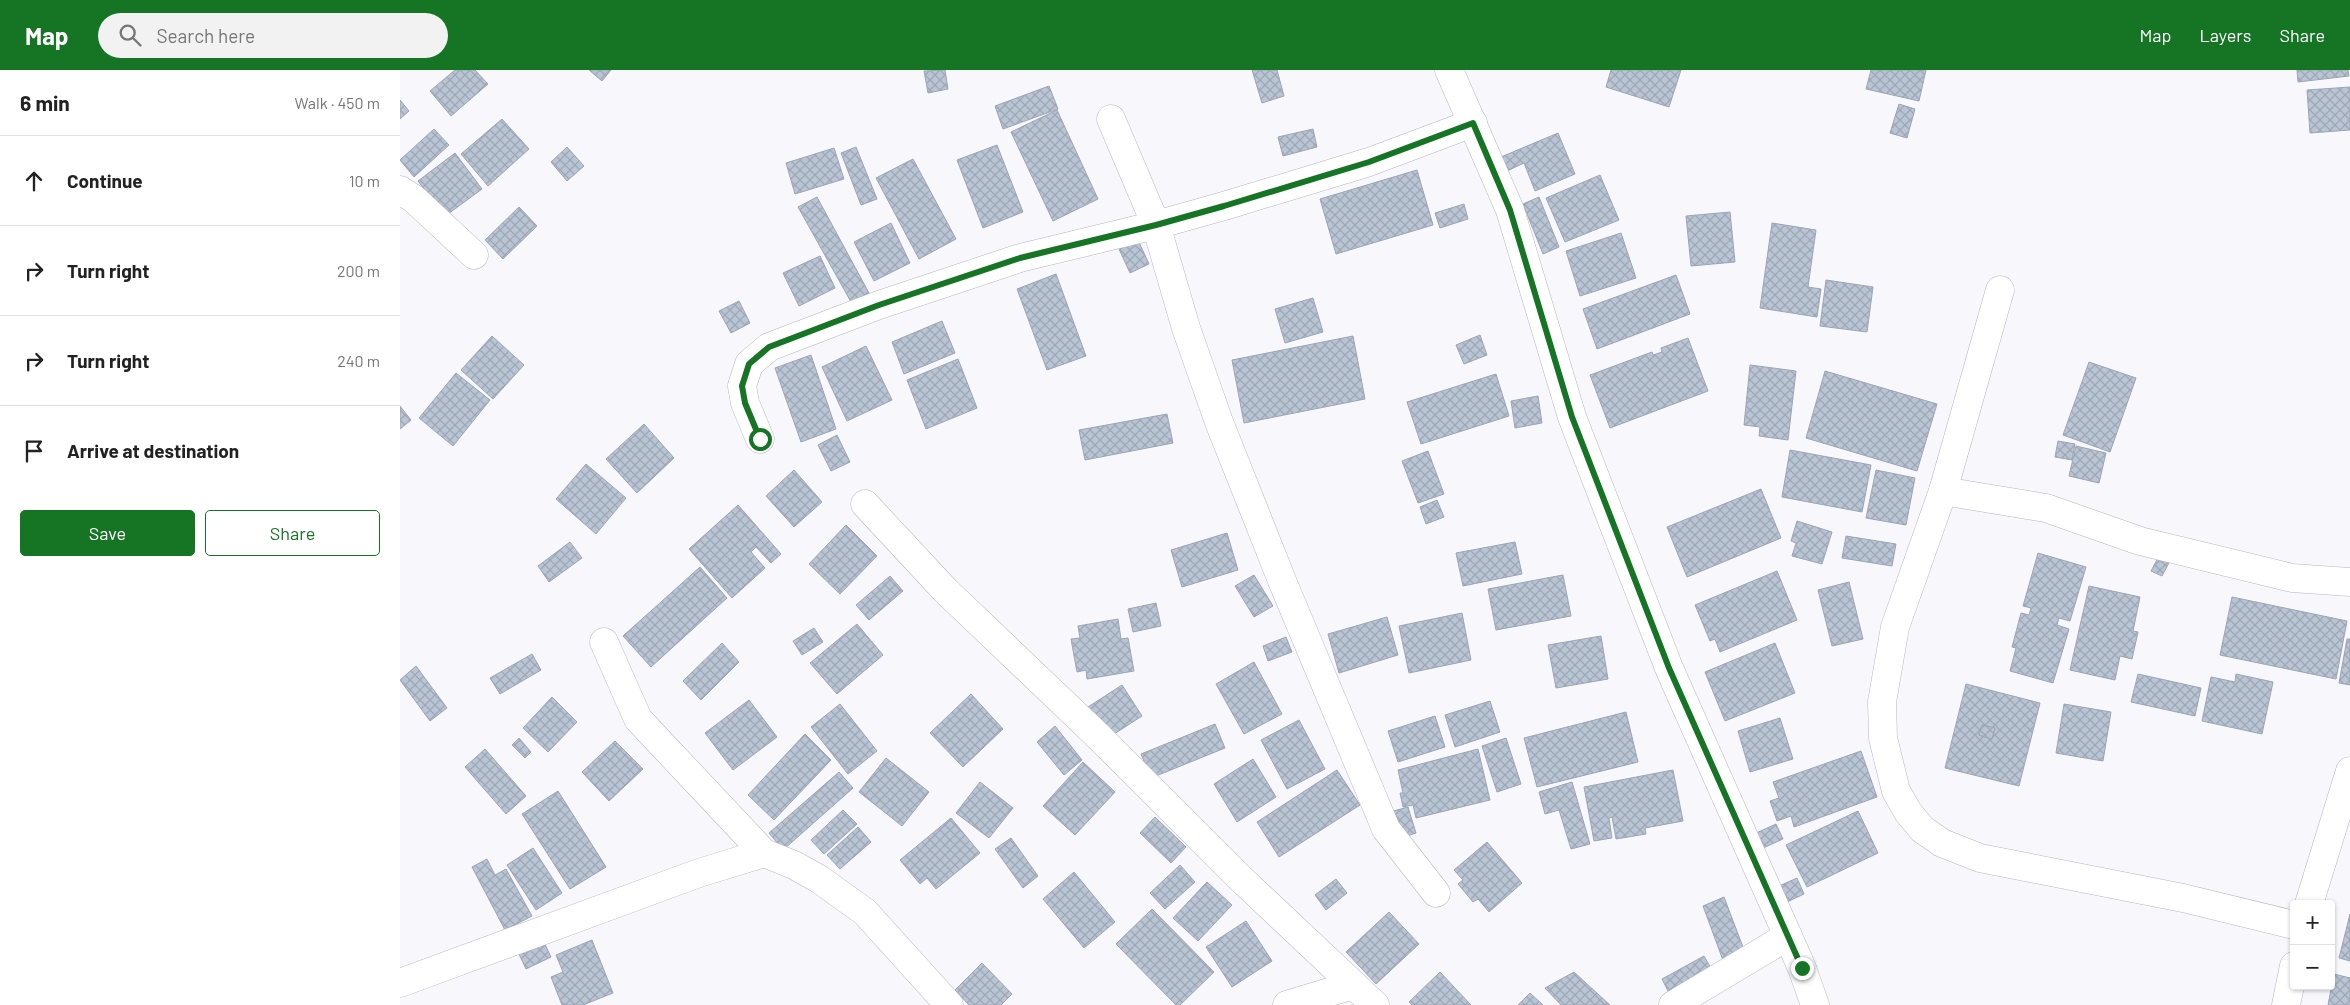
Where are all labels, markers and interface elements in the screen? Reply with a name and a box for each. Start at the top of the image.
search box [98,13,448,58]
text: Map [25,21,68,50]
icon: search [116,21,144,49]
text: Search here [156,24,255,47]
text: Map [2139,24,2171,46]
text: Layers [2199,24,2252,46]
text: Share [2280,24,2325,46]
text: 6 min [20,90,70,115]
text: Walk · 450 m [295,93,380,112]
icon: ahead [20,167,48,195]
text: Continue [67,169,143,192]
text: 10 m [349,171,380,190]
icon: right [20,257,48,285]
text: Turn right [67,259,149,282]
text: 200 m [337,261,380,280]
icon: right [20,347,48,375]
text: Turn right [67,349,149,372]
text: 240 m [337,351,380,370]
route start [749,428,772,451]
icon: arrive [20,437,48,465]
text: Arrive at destination [67,439,239,462]
button: Save [20,510,195,556]
button: Share [205,510,380,556]
map controls [2290,900,2335,990]
button: + [2290,900,2335,945]
button: − [2290,945,2335,990]
route end [1791,957,1814,980]

